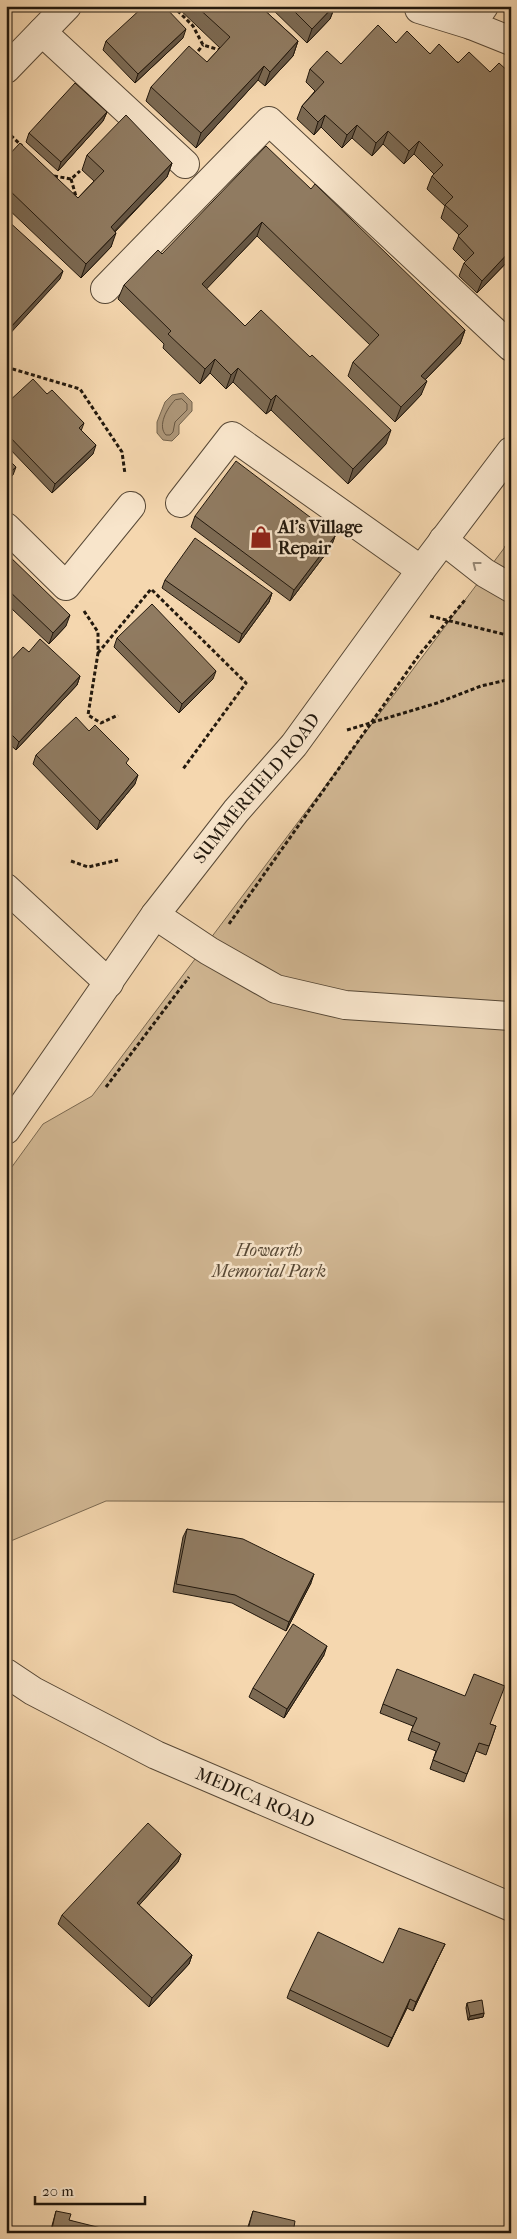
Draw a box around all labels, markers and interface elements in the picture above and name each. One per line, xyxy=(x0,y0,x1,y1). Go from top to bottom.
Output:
place label: Al's Village Repair xyxy=(277,517,363,559)
shop icon: Al's Village Repair xyxy=(248,524,274,550)
one-way arrow xyxy=(472,562,481,571)
street label: SUMMERFIELD ROAD xyxy=(189,709,325,868)
park label: Howarth Memorial Park xyxy=(210,1240,326,1282)
street label: MEDICA ROAD xyxy=(192,1763,318,1833)
scale bar xyxy=(35,2174,145,2206)
text: 20 m xyxy=(42,2182,74,2200)

